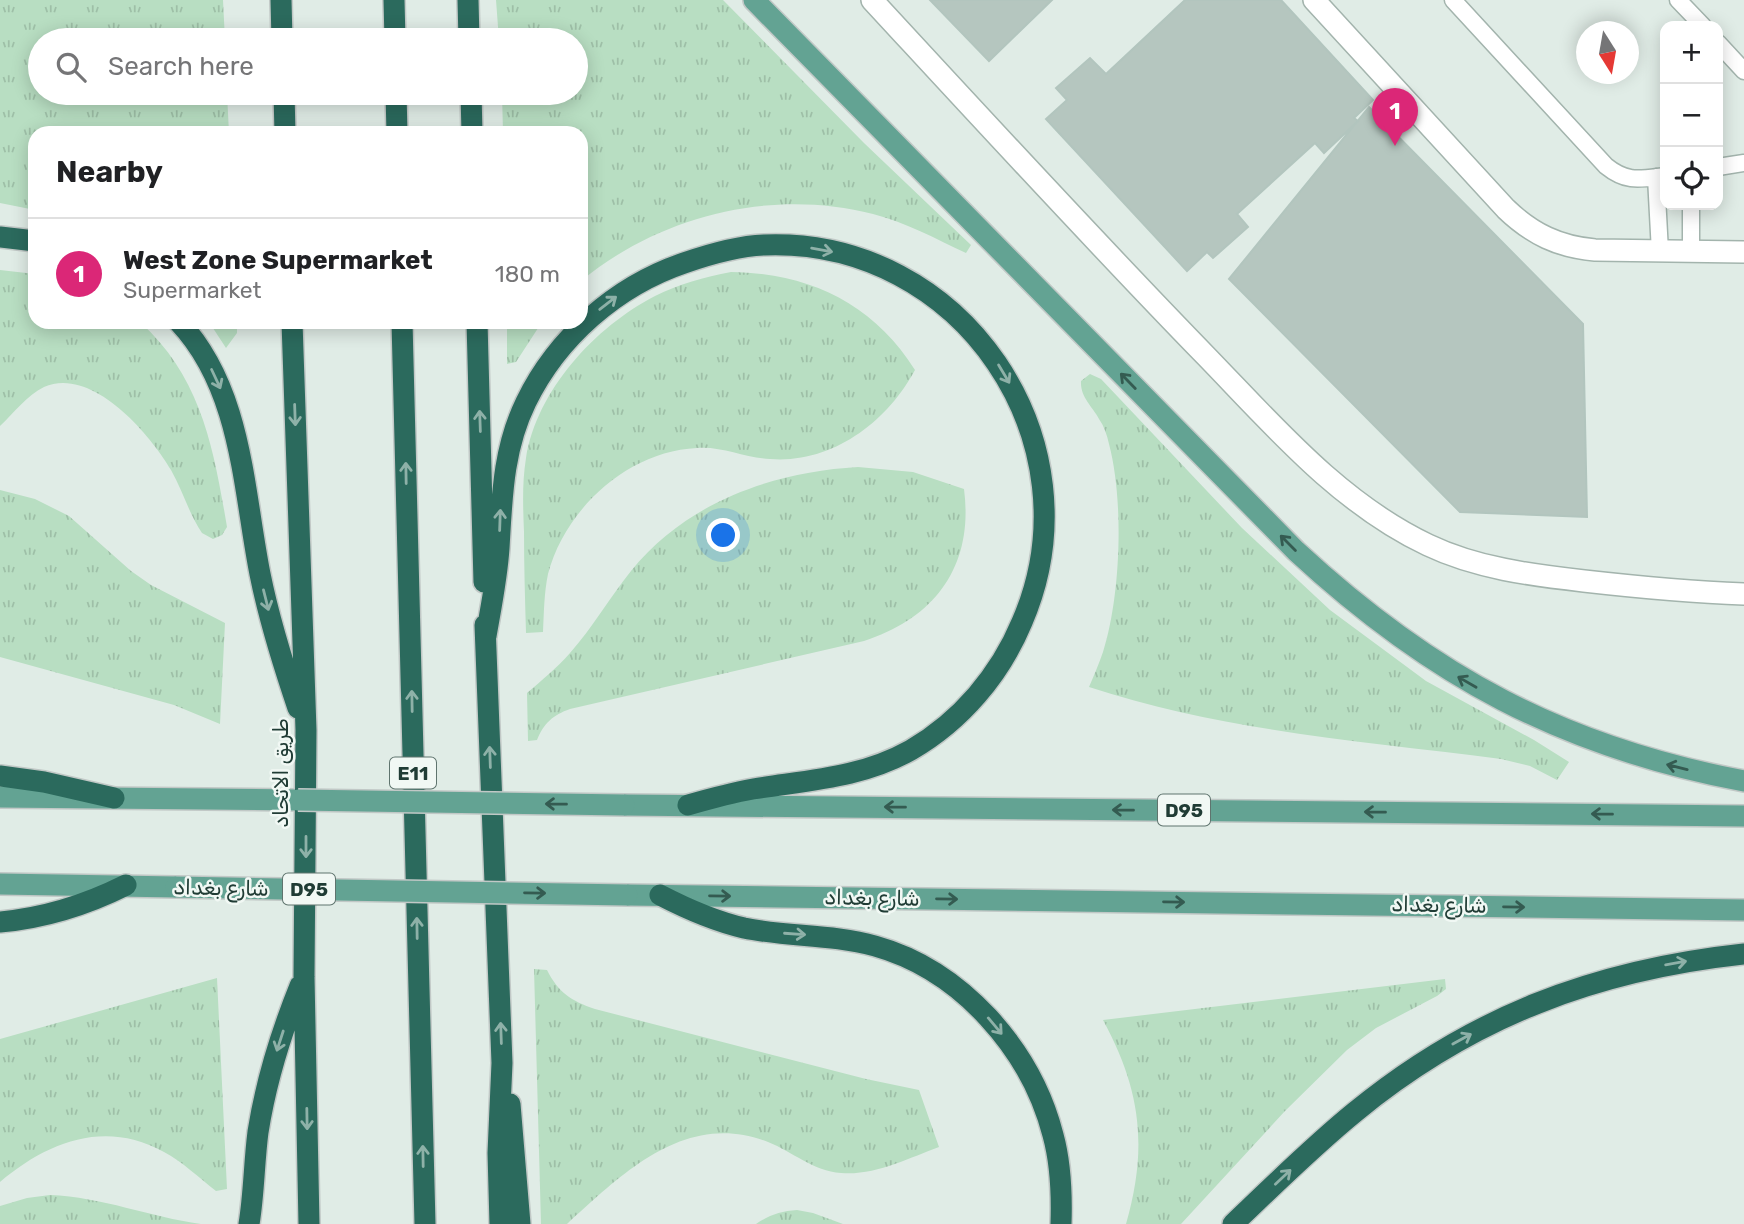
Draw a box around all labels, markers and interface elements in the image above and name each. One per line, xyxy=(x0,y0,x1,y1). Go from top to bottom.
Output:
north arrow xyxy=(1576,21,1639,84)
map controls xyxy=(1660,21,1723,210)
button: + xyxy=(1660,21,1723,84)
search box xyxy=(28,28,588,105)
icon: search xyxy=(52,48,90,86)
text: Search here xyxy=(108,51,254,82)
button: − xyxy=(1660,84,1723,147)
pin: 1 xyxy=(1372,88,1418,146)
button: locate xyxy=(1660,147,1723,210)
text: Nearby xyxy=(56,154,163,190)
one-way arrow xyxy=(810,244,833,257)
text: West Zone Supermarket xyxy=(123,245,433,276)
text: 1 xyxy=(73,260,85,288)
text: 180 m xyxy=(495,260,560,288)
text: Supermarket xyxy=(123,276,261,304)
one-way arrow xyxy=(599,296,617,311)
one-way arrow xyxy=(998,363,1012,383)
one-way arrow xyxy=(210,368,223,389)
one-way arrow xyxy=(1120,372,1137,389)
one-way arrow xyxy=(288,403,301,426)
one-way arrow xyxy=(473,410,486,433)
one-way arrow xyxy=(399,462,412,485)
one-way arrow xyxy=(493,509,506,532)
your location xyxy=(706,518,740,552)
one-way arrow xyxy=(1279,535,1296,552)
one-way arrow xyxy=(260,588,273,611)
one-way arrow xyxy=(1458,674,1478,688)
one-way arrow xyxy=(405,690,418,713)
street label: طريق الاتحاد xyxy=(268,718,293,828)
one-way arrow xyxy=(484,746,497,769)
road number: E11 xyxy=(390,758,436,788)
one-way arrow xyxy=(1666,760,1689,773)
road number: D95 xyxy=(1158,794,1210,825)
one-way arrow xyxy=(545,797,568,811)
one-way arrow xyxy=(884,800,907,814)
one-way arrow xyxy=(1112,803,1135,816)
one-way arrow xyxy=(1364,805,1387,819)
one-way arrow xyxy=(1591,808,1614,821)
one-way arrow xyxy=(299,835,313,858)
street label: شارع بغداد xyxy=(173,874,269,903)
road number: D95 xyxy=(283,874,335,904)
street label: شارع بغداد xyxy=(824,884,920,913)
one-way arrow xyxy=(523,886,546,900)
one-way arrow xyxy=(708,889,731,903)
street label: شارع بغداد xyxy=(1391,891,1487,920)
one-way arrow xyxy=(935,892,958,906)
one-way arrow xyxy=(1163,895,1186,909)
one-way arrow xyxy=(1503,900,1526,913)
one-way arrow xyxy=(411,917,424,940)
one-way arrow xyxy=(783,927,806,940)
one-way arrow xyxy=(1664,956,1687,970)
one-way arrow xyxy=(987,1017,1003,1035)
one-way arrow xyxy=(495,1022,508,1045)
one-way arrow xyxy=(272,1030,285,1052)
one-way arrow xyxy=(1452,1032,1472,1046)
one-way arrow xyxy=(300,1107,313,1130)
one-way arrow xyxy=(416,1145,430,1168)
one-way arrow xyxy=(1274,1169,1291,1186)

